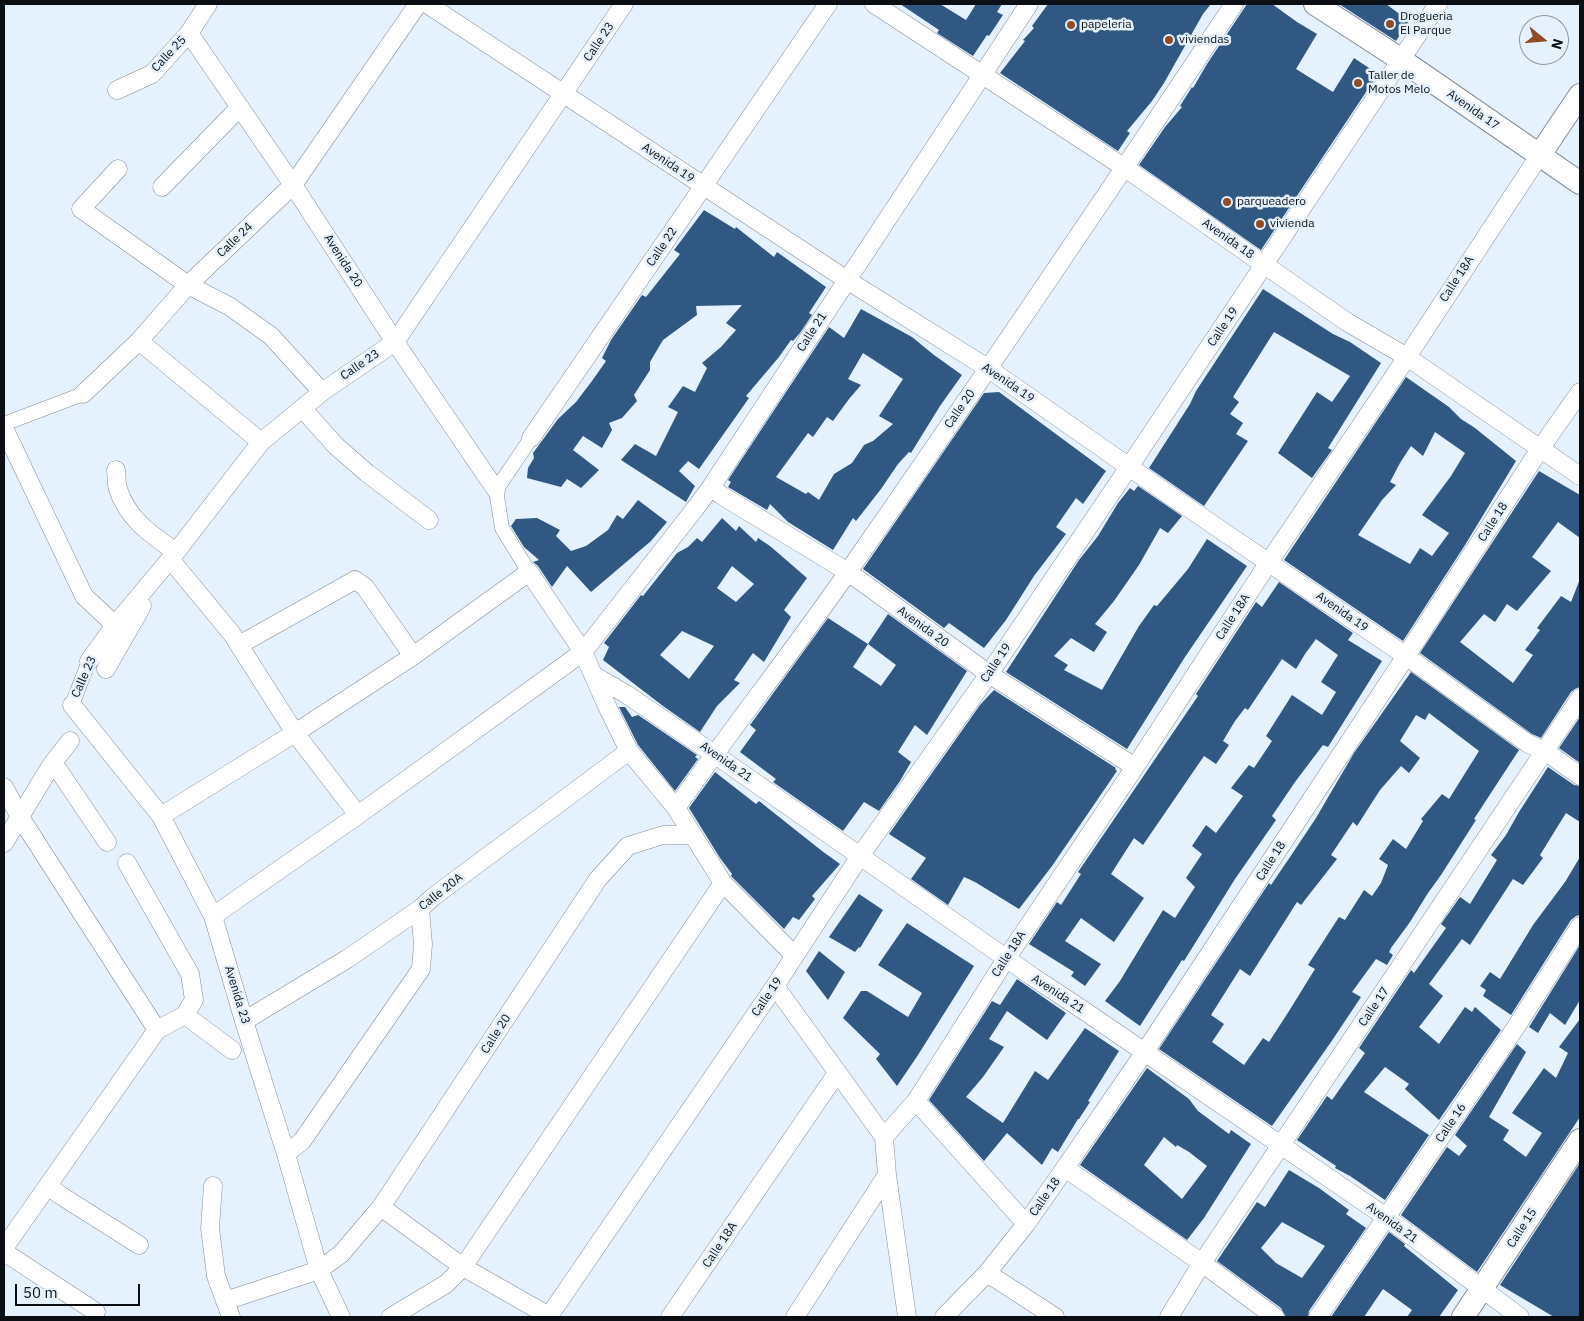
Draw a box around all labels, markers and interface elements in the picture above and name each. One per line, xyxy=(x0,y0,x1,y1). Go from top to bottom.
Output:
place label: Drogueria El Parque xyxy=(1400,10,1453,38)
north arrow xyxy=(1519,15,1569,65)
place label: papeleria xyxy=(1081,18,1132,32)
marker: Drogueria El Parque xyxy=(1384,18,1396,30)
marker: papeleria xyxy=(1065,19,1077,31)
street label: Calle 23 xyxy=(581,20,617,64)
street label: Calle 25 xyxy=(149,33,189,75)
place label: viviendas xyxy=(1179,33,1229,47)
marker: viviendas xyxy=(1163,34,1175,46)
text: N xyxy=(1547,37,1567,52)
place label: Taller de Motos Melo xyxy=(1368,69,1430,97)
marker: Taller de Motos Melo xyxy=(1352,77,1364,89)
street label: Avenida 17 xyxy=(1444,87,1502,133)
street label: Avenida 19 xyxy=(639,140,697,186)
place label: parqueadero xyxy=(1237,195,1306,209)
marker: parqueadero xyxy=(1221,196,1233,208)
street label: Avenida 18 xyxy=(1199,216,1257,262)
place label: vivienda xyxy=(1270,217,1315,231)
marker: vivienda xyxy=(1254,218,1266,230)
street label: Calle 24 xyxy=(214,219,256,261)
street label: Calle 22 xyxy=(644,225,680,269)
street label: Avenida 20 xyxy=(321,232,365,290)
street label: Calle 18A xyxy=(1437,253,1477,305)
street label: Calle 19 xyxy=(1205,305,1241,349)
street label: Calle 21 xyxy=(794,310,830,354)
street label: Calle 23 xyxy=(338,347,382,383)
street label: Avenida 19 xyxy=(979,360,1037,406)
street label: Calle 20 xyxy=(941,387,979,431)
street label: Calle 18 xyxy=(1475,500,1511,544)
street label: Avenida 19 xyxy=(1313,589,1371,635)
street label: Calle 18A xyxy=(1213,591,1253,643)
street label: Avenida 20 xyxy=(894,603,952,651)
street label: Calle 19 xyxy=(978,641,1014,685)
street label: Calle 23 xyxy=(68,654,100,700)
street label: Avenida 21 xyxy=(697,739,755,785)
street label: Calle 18 xyxy=(1253,839,1289,883)
street label: Calle 20A xyxy=(416,870,466,914)
street label: Calle 18A xyxy=(989,928,1029,980)
street label: Avenida 23 xyxy=(221,964,253,1026)
street label: Avenida 21 xyxy=(1029,972,1087,1016)
street label: Calle 19 xyxy=(749,975,785,1019)
street label: Calle 17 xyxy=(1356,985,1392,1029)
street label: Calle 20 xyxy=(478,1012,514,1056)
street label: Calle 16 xyxy=(1433,1101,1469,1145)
street label: Calle 18 xyxy=(1026,1175,1064,1219)
street label: Avenida 21 xyxy=(1363,1199,1421,1247)
street label: Calle 15 xyxy=(1504,1206,1540,1250)
street label: Calle 18A xyxy=(700,1219,740,1271)
scale bar xyxy=(18,1274,142,1306)
text: 50 m xyxy=(23,1283,58,1302)

